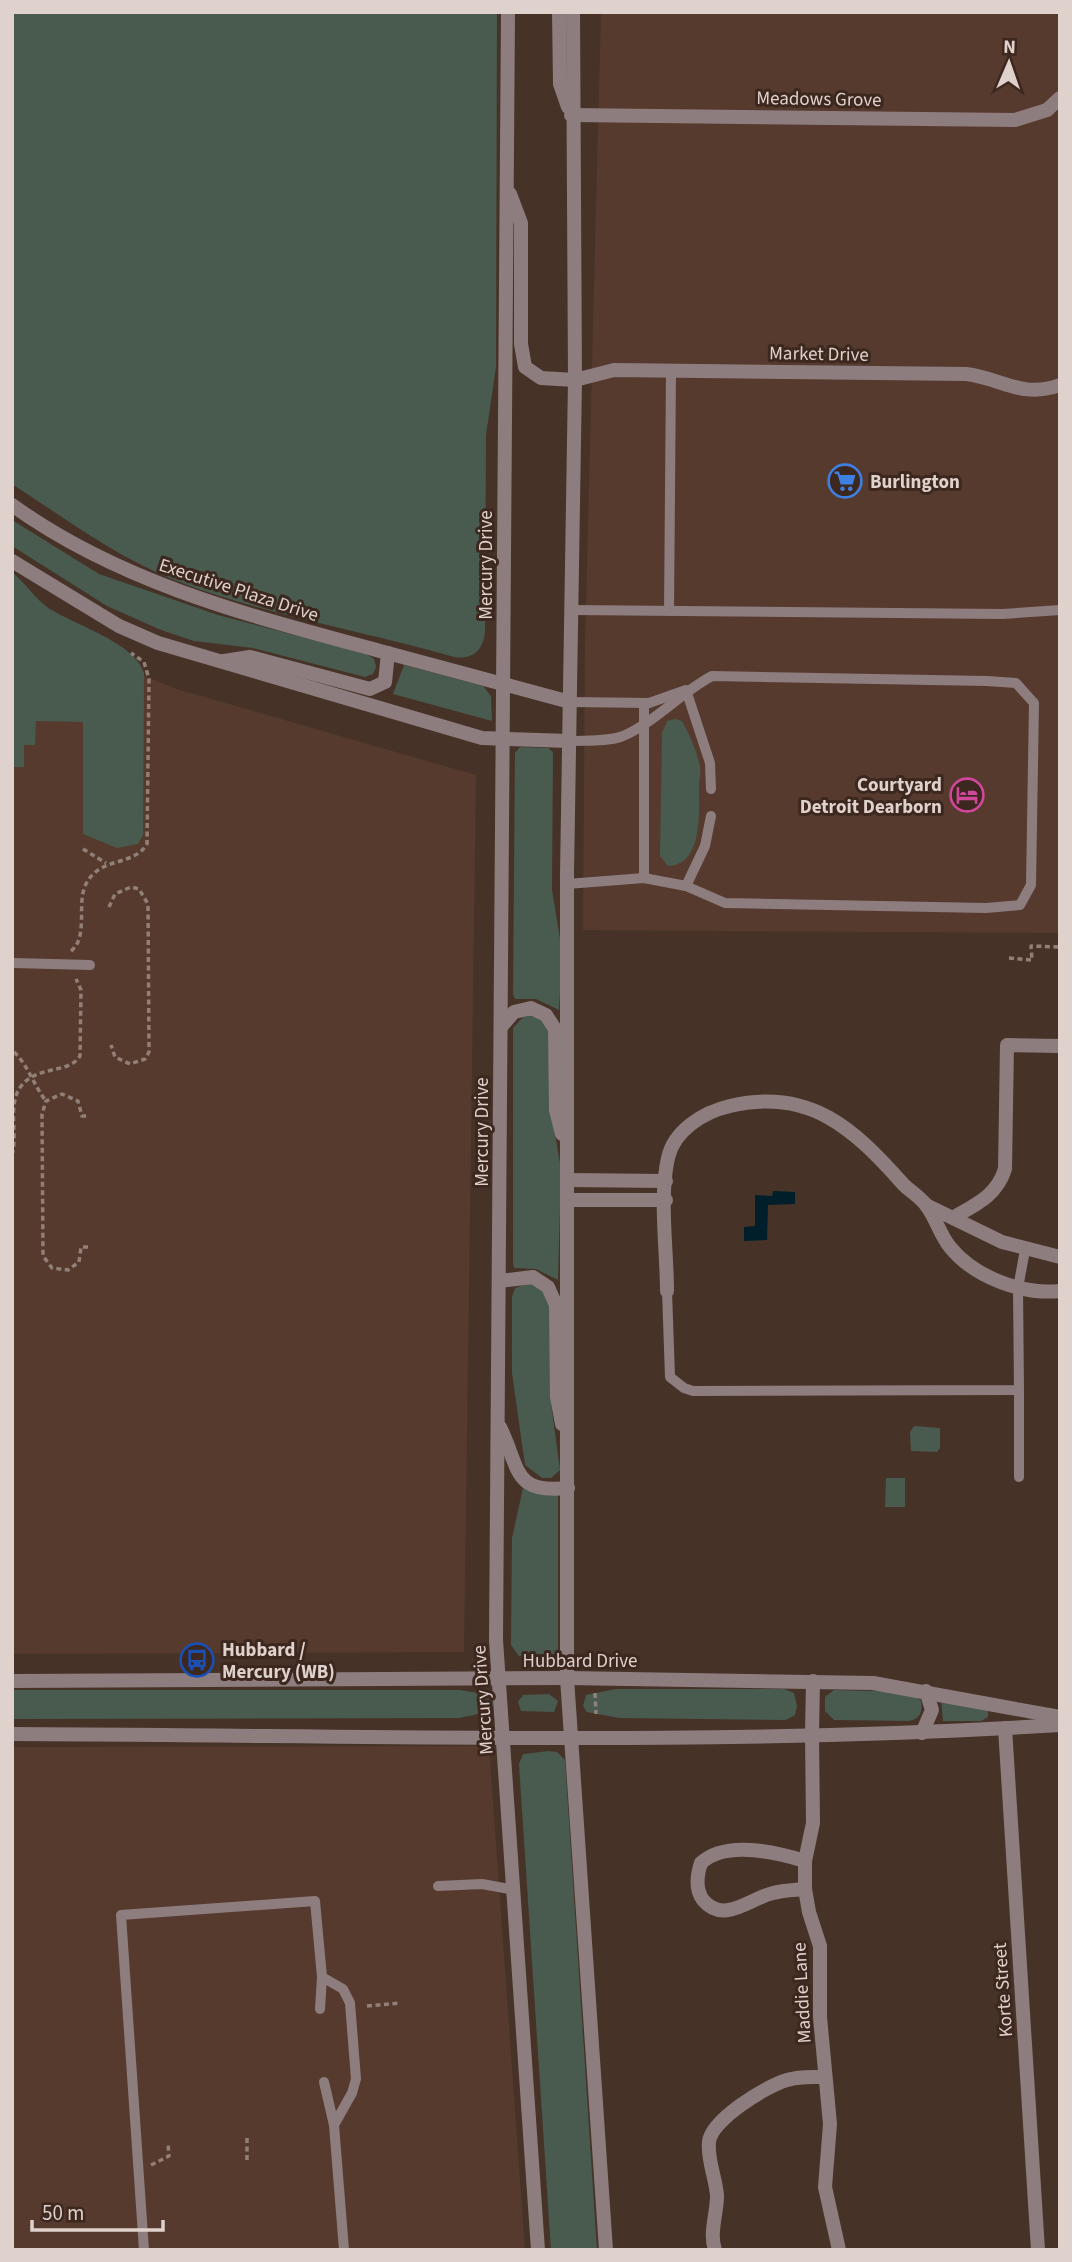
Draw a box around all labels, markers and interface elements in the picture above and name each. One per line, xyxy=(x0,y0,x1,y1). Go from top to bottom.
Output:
north arrow xyxy=(974,28,1044,98)
text: N xyxy=(1003,34,1016,61)
street label: Meadows Grove xyxy=(756,85,882,114)
street label: Market Drive xyxy=(769,340,869,369)
supermarket icon: Burlington xyxy=(826,462,864,500)
place label: Burlington xyxy=(870,469,960,496)
street label: Mercury Drive xyxy=(473,510,500,620)
street label: Executive Plaza Drive xyxy=(155,552,322,629)
place label: Courtyard Detroit Dearborn xyxy=(800,772,942,821)
hotel icon: Courtyard Detroit Dearborn xyxy=(948,776,986,814)
street label: Mercury Drive xyxy=(469,1077,496,1187)
place label: Hubbard / Mercury (WB) xyxy=(222,1637,335,1686)
bus stop icon: Hubbard / Mercury (WB) xyxy=(178,1641,216,1679)
street label: Mercury Drive xyxy=(466,1644,501,1755)
street label: Hubbard Drive xyxy=(523,1648,637,1675)
street label: Korte Street xyxy=(987,1941,1020,2038)
street label: Maddie Lane xyxy=(786,1942,819,2044)
scale bar xyxy=(32,2188,163,2232)
text: 50 m xyxy=(42,2198,84,2228)

